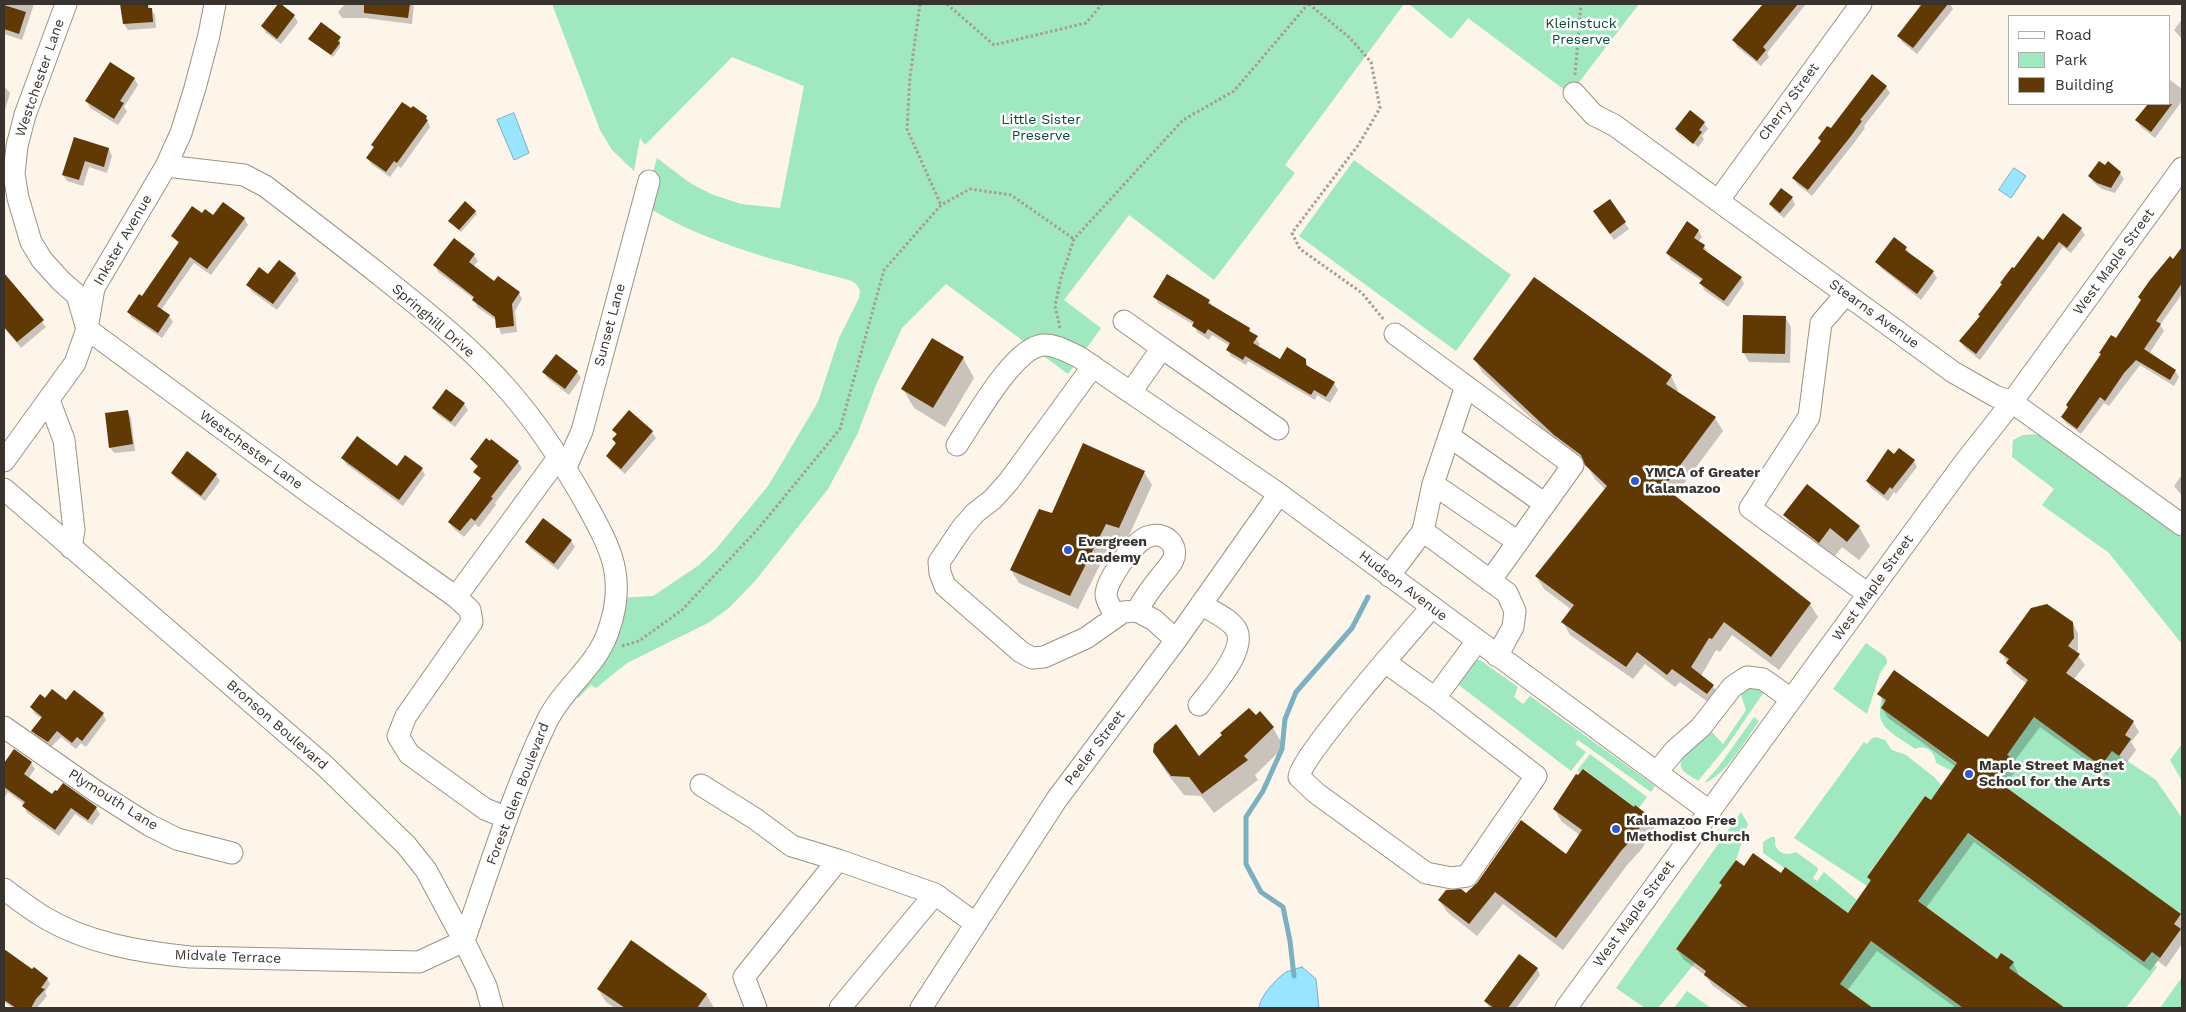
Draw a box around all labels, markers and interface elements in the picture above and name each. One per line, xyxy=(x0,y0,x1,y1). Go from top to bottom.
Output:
legend xyxy=(2008,15,2171,105)
park label: Kleinstuck Preserve xyxy=(1545,16,1617,48)
street label: Westchester Lane xyxy=(12,17,68,139)
text: Road xyxy=(2055,26,2092,44)
text: Park xyxy=(2055,51,2087,69)
street label: Cherry Street xyxy=(1755,60,1823,144)
text: Building xyxy=(2055,76,2113,94)
park label: Little Sister Preserve xyxy=(1001,112,1081,144)
street label: Inkster Avenue xyxy=(90,192,156,288)
street label: West Maple Street xyxy=(2070,206,2158,318)
street label: Stearns Avenue xyxy=(1826,276,1922,352)
street label: Springhill Drive xyxy=(388,281,478,361)
street label: Sunset Lane xyxy=(591,282,629,368)
street label: Westchester Lane xyxy=(196,407,306,493)
place label: YMCA of Greater Kalamazoo xyxy=(1645,465,1760,498)
marker: YMCA of Greater Kalamazoo xyxy=(1629,475,1641,487)
street label: West Maple Street xyxy=(1829,532,1917,644)
place label: Evergreen Academy xyxy=(1078,534,1147,566)
marker: Evergreen Academy xyxy=(1062,544,1074,556)
street label: Hudson Avenue xyxy=(1355,547,1451,625)
street label: Bronson Boulevard xyxy=(223,676,331,774)
street label: Peeler Street xyxy=(1061,707,1129,789)
street label: Forest Glen Boulevard xyxy=(483,720,553,868)
place label: Maple Street Magnet School for the Arts xyxy=(1979,758,2124,790)
street label: Plymouth Lane xyxy=(65,766,161,834)
marker: Maple Street Magnet School for the Arts xyxy=(1963,768,1975,780)
place label: Kalamazoo Free Methodist Church xyxy=(1626,813,1750,846)
marker: Kalamazoo Free Methodist Church xyxy=(1610,823,1622,835)
street label: West Maple Street xyxy=(1590,858,1678,970)
street label: Midvale Terrace xyxy=(174,947,282,967)

